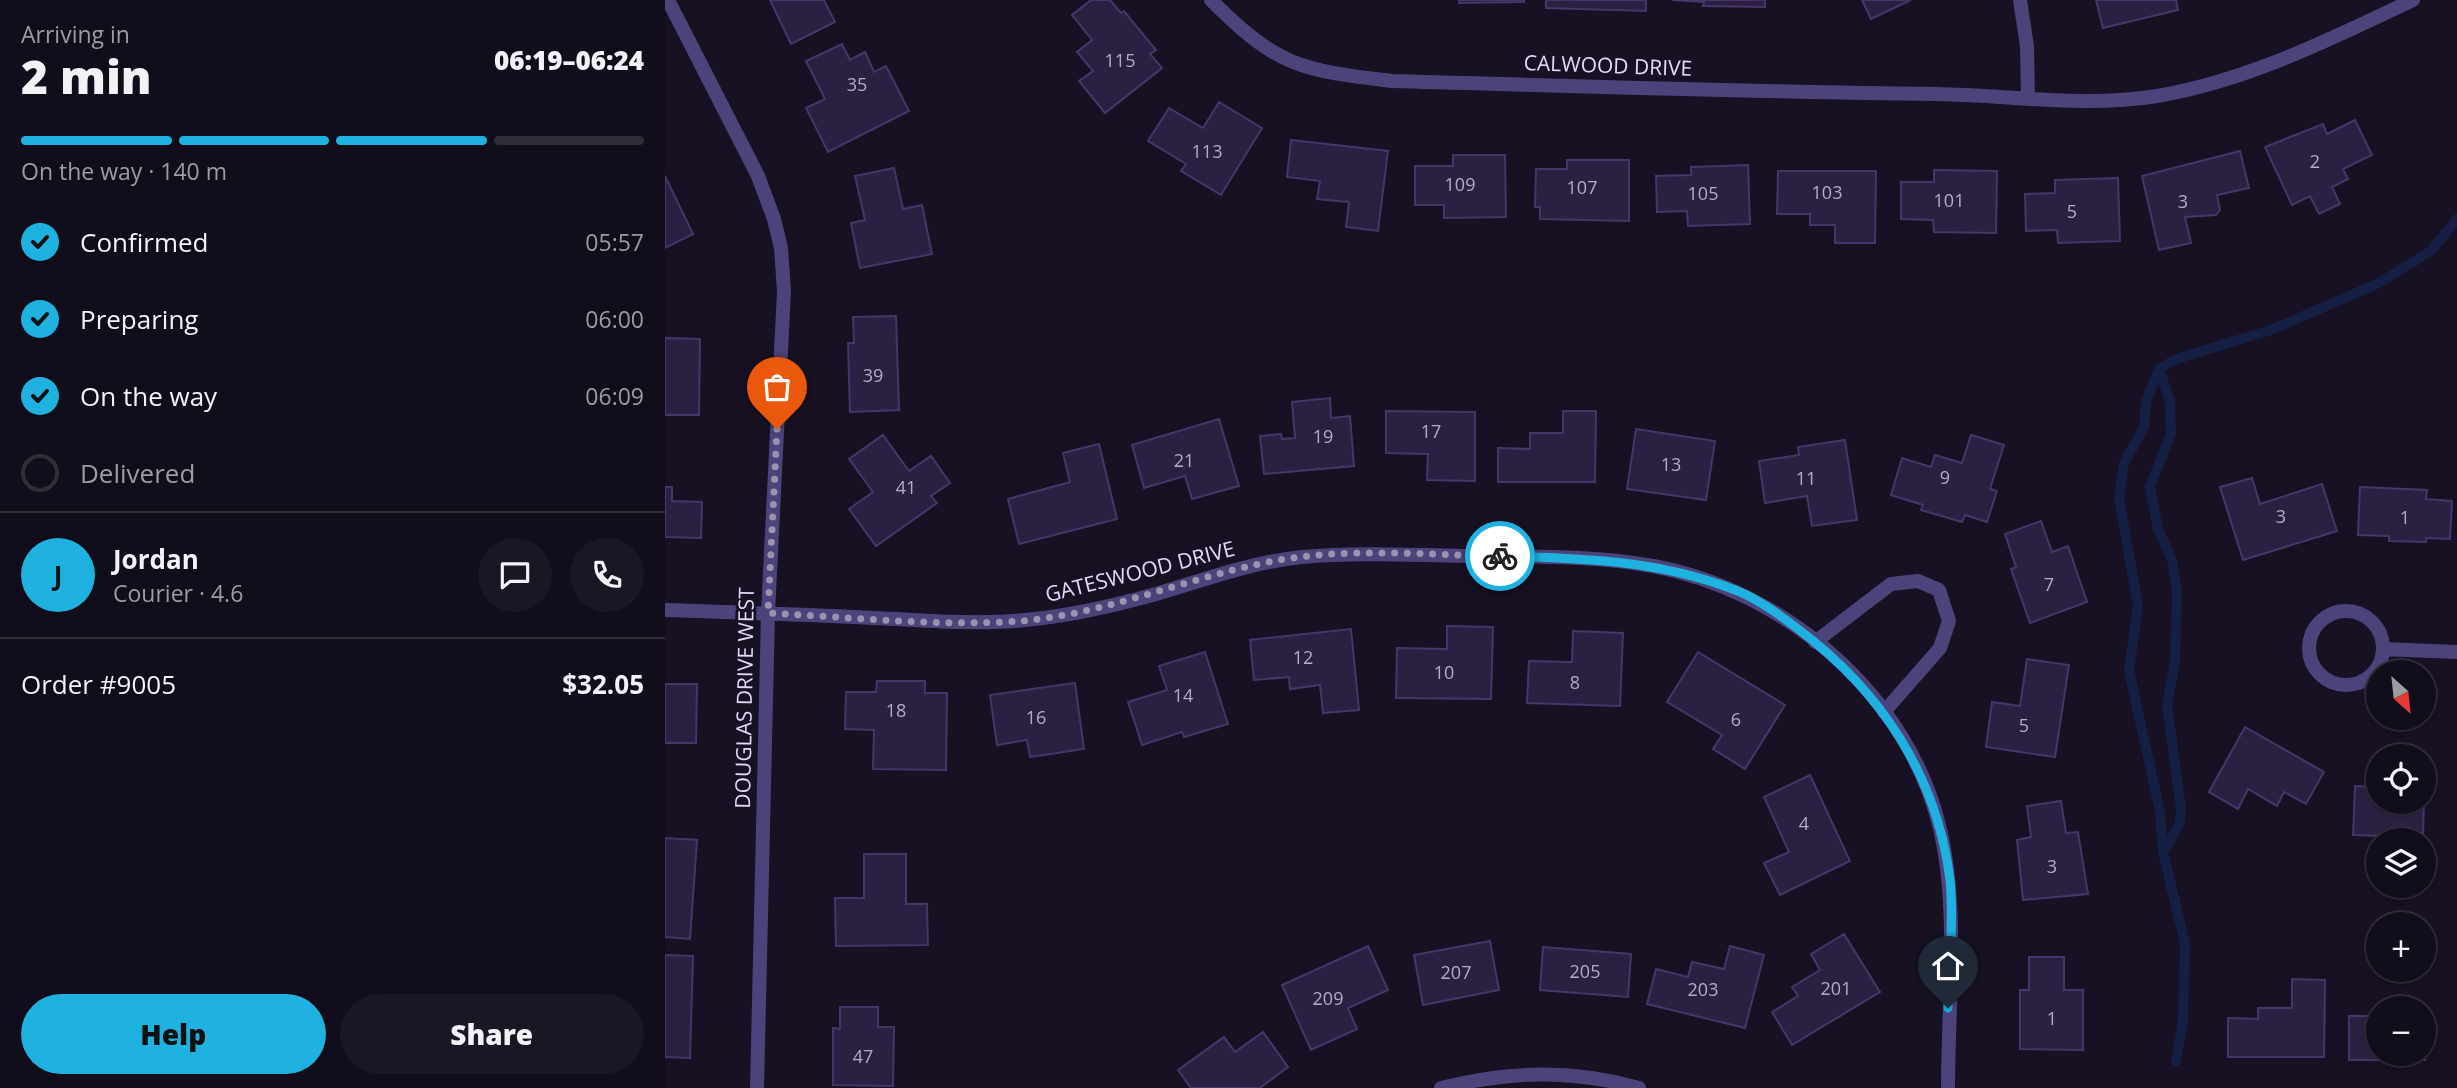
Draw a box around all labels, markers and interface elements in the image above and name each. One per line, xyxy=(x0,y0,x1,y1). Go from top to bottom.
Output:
text: Arriving in xyxy=(21,18,130,50)
text: 06:19–06:24 xyxy=(494,42,644,78)
text: 2 min xyxy=(21,45,152,107)
house number: 115 xyxy=(1105,48,1135,72)
street label: CALWOOD DRIVE xyxy=(1523,48,1693,82)
house number: 35 xyxy=(847,72,867,96)
house number: 113 xyxy=(1192,139,1222,163)
house number: 2 xyxy=(2310,149,2320,173)
text: On the way · 140 m xyxy=(21,155,227,187)
house number: 109 xyxy=(1445,172,1475,196)
house number: 107 xyxy=(1567,175,1597,199)
house number: 103 xyxy=(1812,180,1842,204)
house number: 105 xyxy=(1688,181,1718,205)
house number: 101 xyxy=(1934,188,1964,212)
house number: 3 xyxy=(2178,189,2188,213)
house number: 5 xyxy=(2067,199,2077,223)
icon: check xyxy=(21,223,59,261)
text: Confirmed xyxy=(80,224,208,260)
text: 05:57 xyxy=(585,226,644,258)
icon: check xyxy=(21,300,59,338)
text: Preparing xyxy=(80,301,198,337)
text: 06:00 xyxy=(585,303,644,335)
pin xyxy=(747,357,807,429)
house number: 39 xyxy=(863,363,883,387)
icon: bag xyxy=(758,368,796,406)
icon: check xyxy=(21,377,59,415)
text: On the way xyxy=(80,378,217,414)
text: 06:09 xyxy=(585,380,644,412)
house number: 17 xyxy=(1421,419,1441,443)
house number: 19 xyxy=(1313,424,1333,448)
house number: 21 xyxy=(1174,448,1194,472)
house number: 13 xyxy=(1661,452,1681,476)
text: Delivered xyxy=(80,455,195,491)
house number: 9 xyxy=(1940,465,1950,489)
house number: 11 xyxy=(1796,466,1816,490)
house number: 41 xyxy=(896,475,916,499)
house number: 3 xyxy=(2276,504,2286,528)
house number: 1 xyxy=(2400,505,2410,529)
courier xyxy=(1465,521,1535,591)
street label: GATESWOOD DRIVE xyxy=(1042,534,1237,608)
icon: bike xyxy=(1481,537,1519,575)
button: chat xyxy=(478,538,552,612)
button: phone xyxy=(570,538,644,612)
text: Jordan xyxy=(113,541,199,577)
text: J xyxy=(54,557,62,593)
house number: 7 xyxy=(2044,572,2054,596)
text: Courier · 4.6 xyxy=(113,577,243,609)
street label: DOUGLAS DRIVE WEST xyxy=(728,587,760,809)
house number: 12 xyxy=(1293,645,1313,669)
house number: 10 xyxy=(1434,660,1454,684)
north arrow xyxy=(2366,660,2436,730)
map controls xyxy=(2366,660,2436,1066)
text: Order #9005 xyxy=(21,666,176,702)
text: $32.05 xyxy=(562,666,644,702)
house number: 8 xyxy=(1570,670,1580,694)
house number: 14 xyxy=(1173,683,1193,707)
house number: 18 xyxy=(886,698,906,722)
house number: 16 xyxy=(1026,705,1046,729)
house number: 6 xyxy=(1731,707,1741,731)
house number: 5 xyxy=(2019,713,2029,737)
button: locate xyxy=(2366,744,2436,814)
house number: 4 xyxy=(1799,811,1809,835)
button: layers xyxy=(2366,828,2436,898)
house number: 3 xyxy=(2047,854,2057,878)
button: + xyxy=(2366,912,2436,982)
pin xyxy=(1918,936,1978,1008)
icon: home xyxy=(1929,947,1967,985)
house number: 205 xyxy=(1570,959,1600,983)
house number: 207 xyxy=(1441,960,1471,984)
house number: 201 xyxy=(1821,976,1851,1000)
house number: 203 xyxy=(1688,977,1718,1001)
house number: 209 xyxy=(1313,986,1343,1010)
button: Help xyxy=(21,994,326,1074)
button: Share xyxy=(340,994,644,1074)
button: − xyxy=(2366,996,2436,1066)
house number: 1 xyxy=(2047,1006,2057,1030)
house number: 47 xyxy=(853,1044,873,1068)

